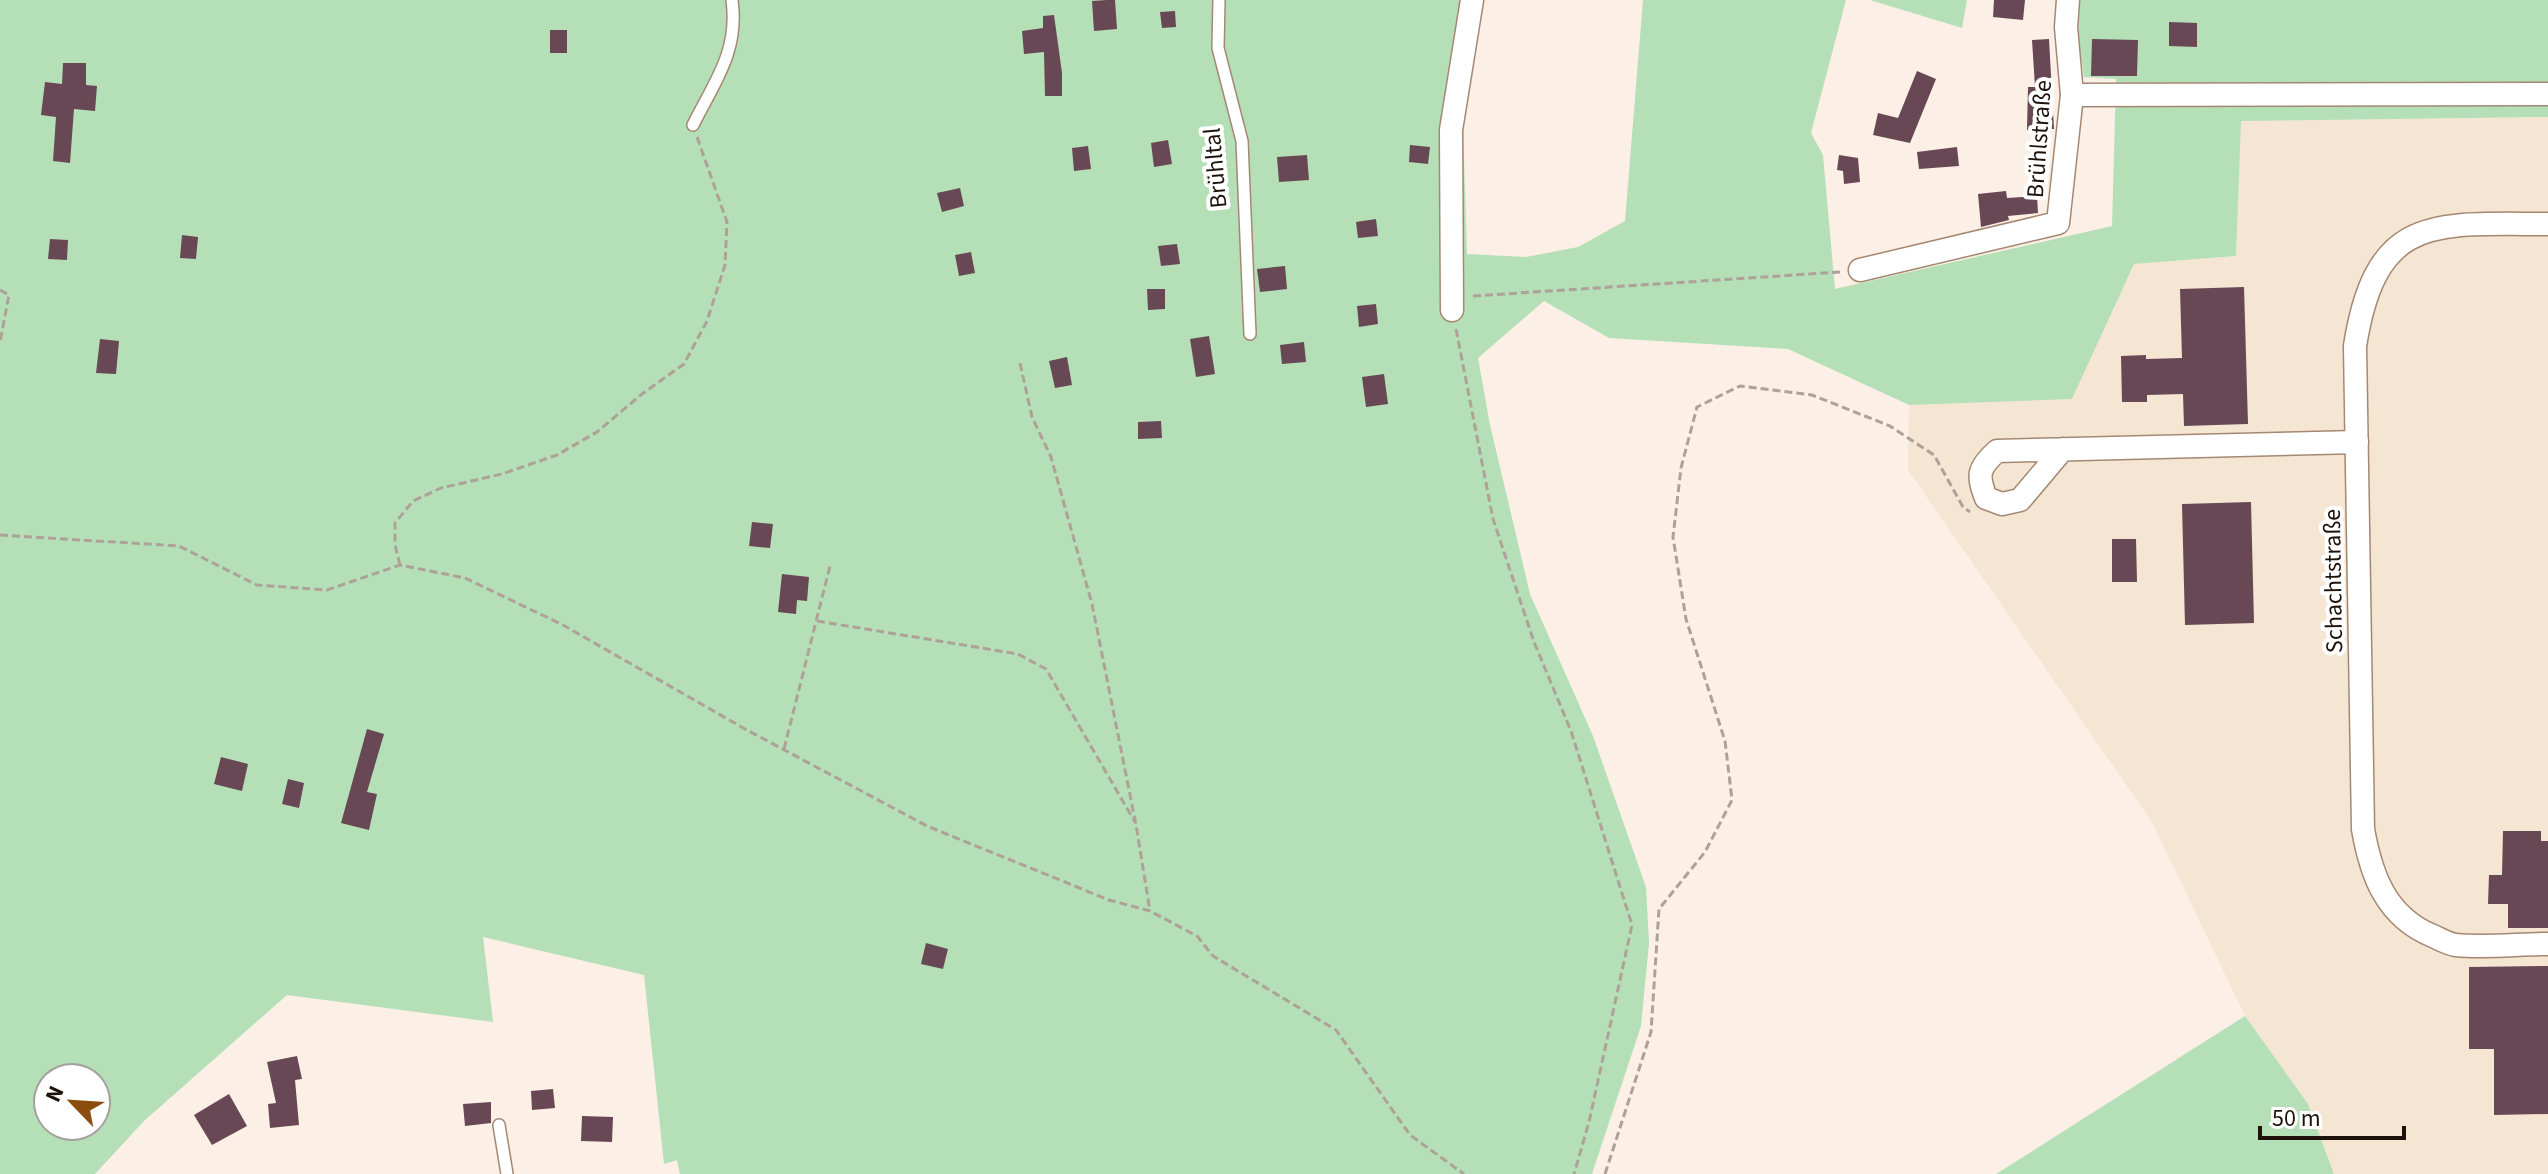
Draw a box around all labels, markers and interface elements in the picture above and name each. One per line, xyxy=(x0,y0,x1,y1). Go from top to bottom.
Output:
street label: Brühlstraße xyxy=(2018,79,2061,199)
street label: Brühltal xyxy=(1195,126,1236,210)
street label: Schachtstraße xyxy=(2315,509,2352,653)
north arrow xyxy=(32,1062,112,1142)
text: N xyxy=(37,1081,72,1107)
scale bar xyxy=(2260,1090,2404,1140)
text: 50 m xyxy=(2272,1101,2321,1136)

